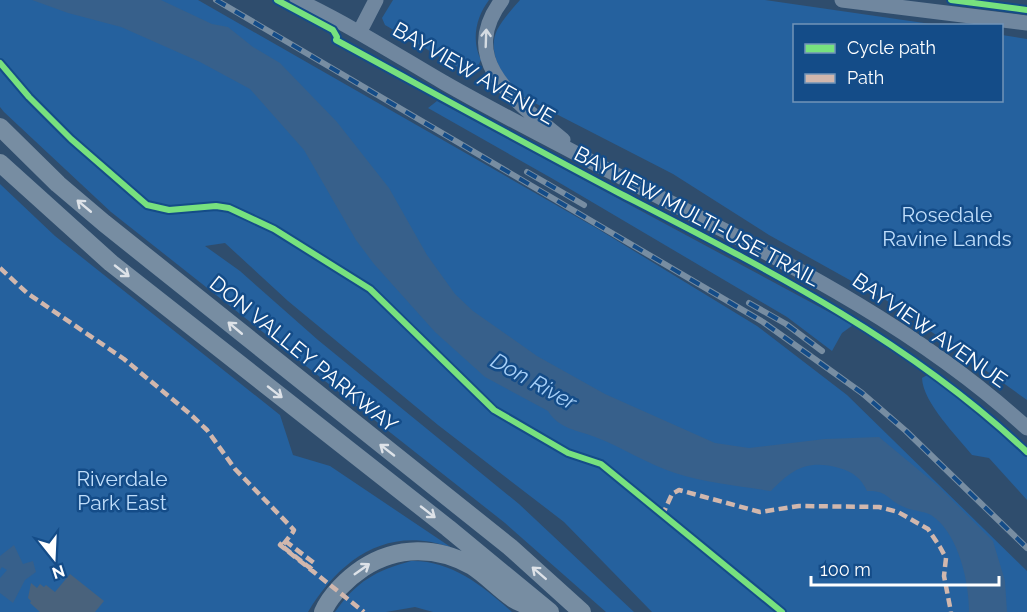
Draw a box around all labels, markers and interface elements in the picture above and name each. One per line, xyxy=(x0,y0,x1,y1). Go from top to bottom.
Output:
street label: BAYVIEW AVENUE xyxy=(389,16,559,130)
legend xyxy=(793,24,1003,102)
one-way arrow xyxy=(480,29,491,48)
text: Cycle path xyxy=(847,37,936,58)
text: Path xyxy=(847,67,884,88)
street label: BAYVIEW MULTI-USE TRAIL xyxy=(570,141,824,291)
one-way arrow xyxy=(76,199,92,212)
park label: Rosedale Ravine Lands xyxy=(882,202,1012,251)
one-way arrow xyxy=(114,265,130,278)
street label: BAYVIEW AVENUE xyxy=(848,267,1012,393)
street label: DON VALLEY PARKWAY xyxy=(205,270,403,438)
one-way arrow xyxy=(228,322,244,335)
water label: Don River xyxy=(487,347,583,416)
one-way arrow xyxy=(267,385,283,398)
one-way arrow xyxy=(380,444,396,457)
park label: Riverdale Park East xyxy=(77,466,167,515)
one-way arrow xyxy=(420,506,436,519)
north arrow xyxy=(24,528,84,588)
scale bar xyxy=(811,549,998,587)
text: 100 m xyxy=(820,559,871,580)
text: N xyxy=(50,561,67,583)
one-way arrow xyxy=(353,563,369,575)
one-way arrow xyxy=(532,566,547,580)

